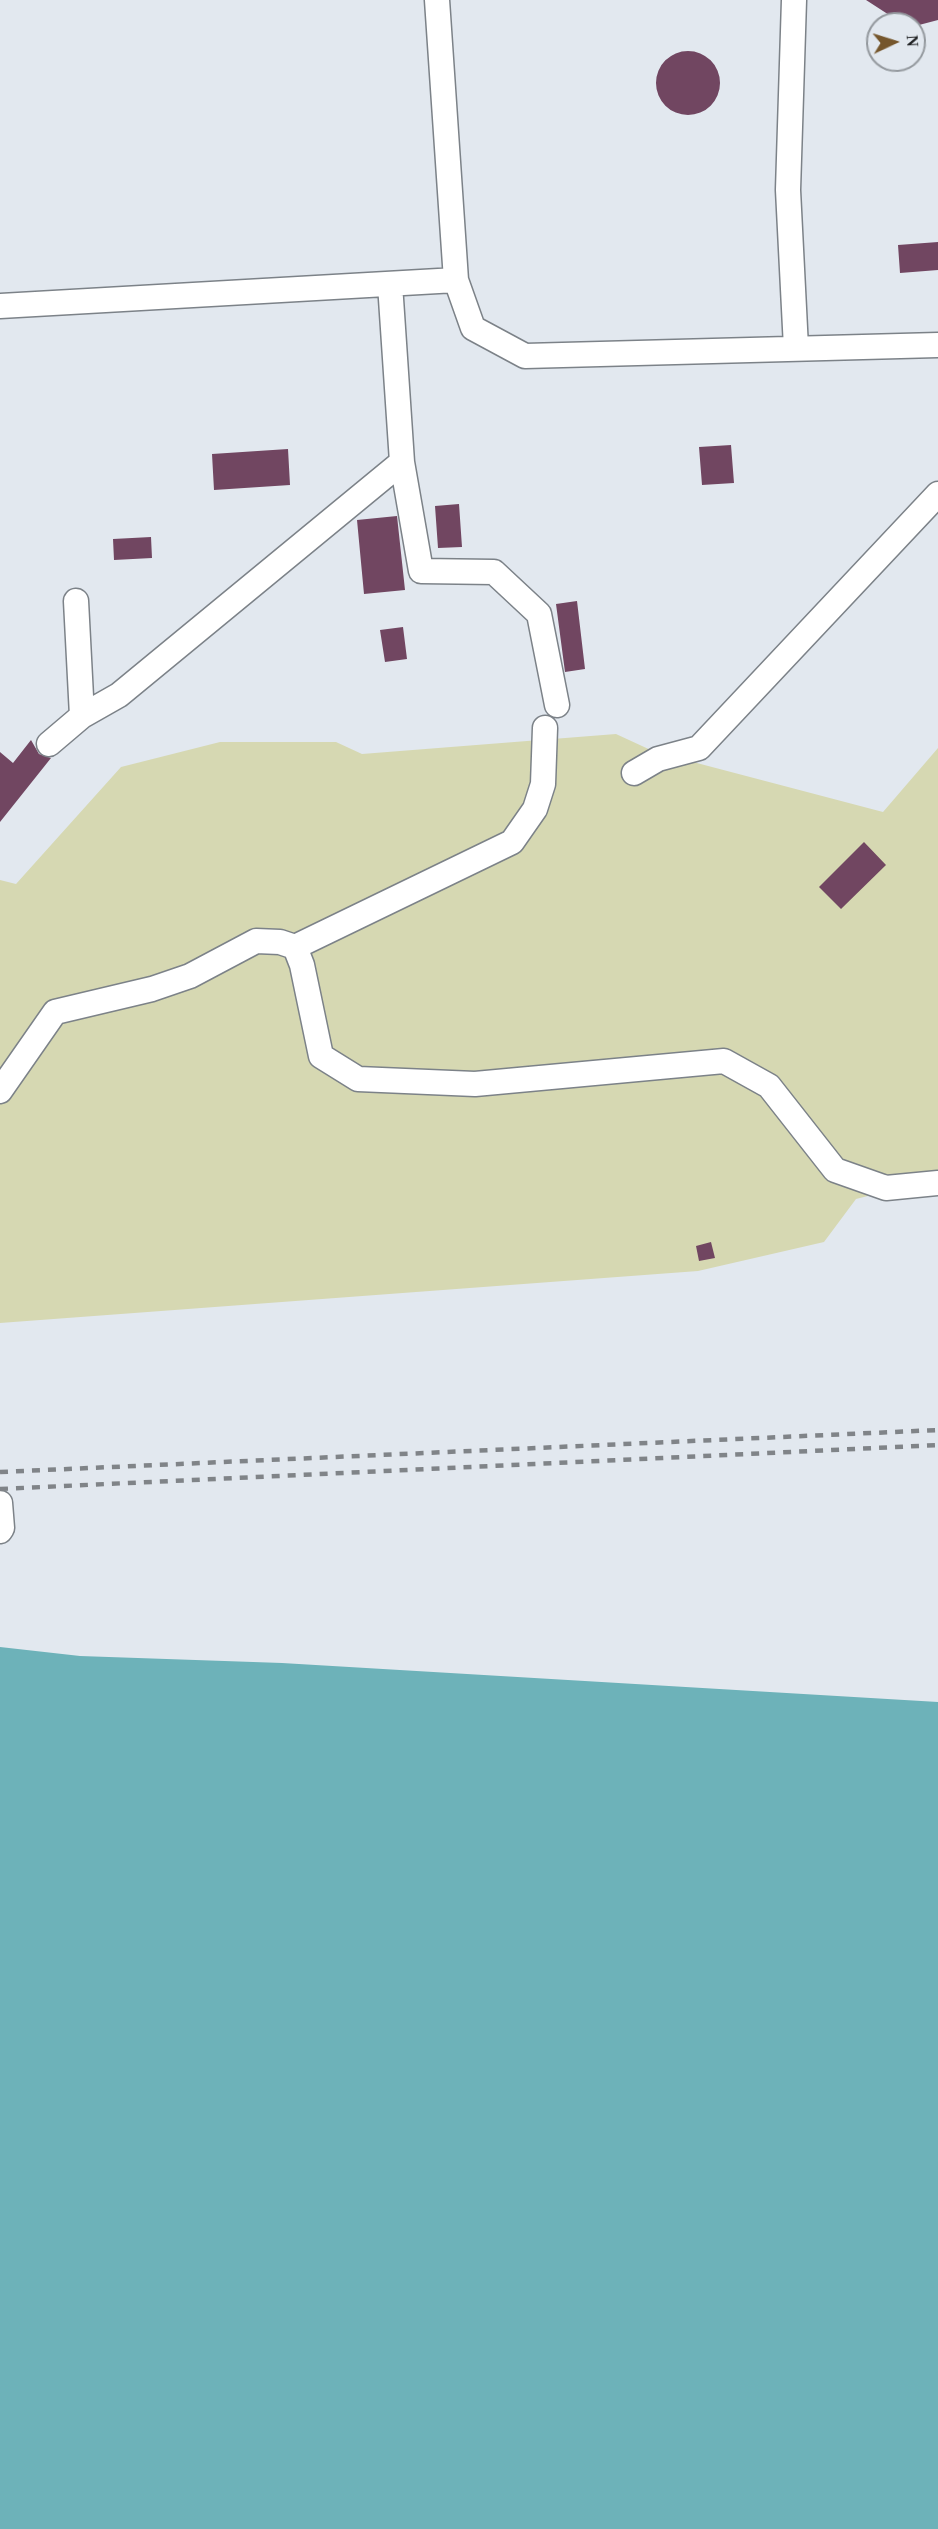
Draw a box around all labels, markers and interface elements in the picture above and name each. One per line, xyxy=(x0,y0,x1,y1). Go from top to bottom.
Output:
north arrow xyxy=(866,12,926,72)
text: N xyxy=(904,34,921,47)

